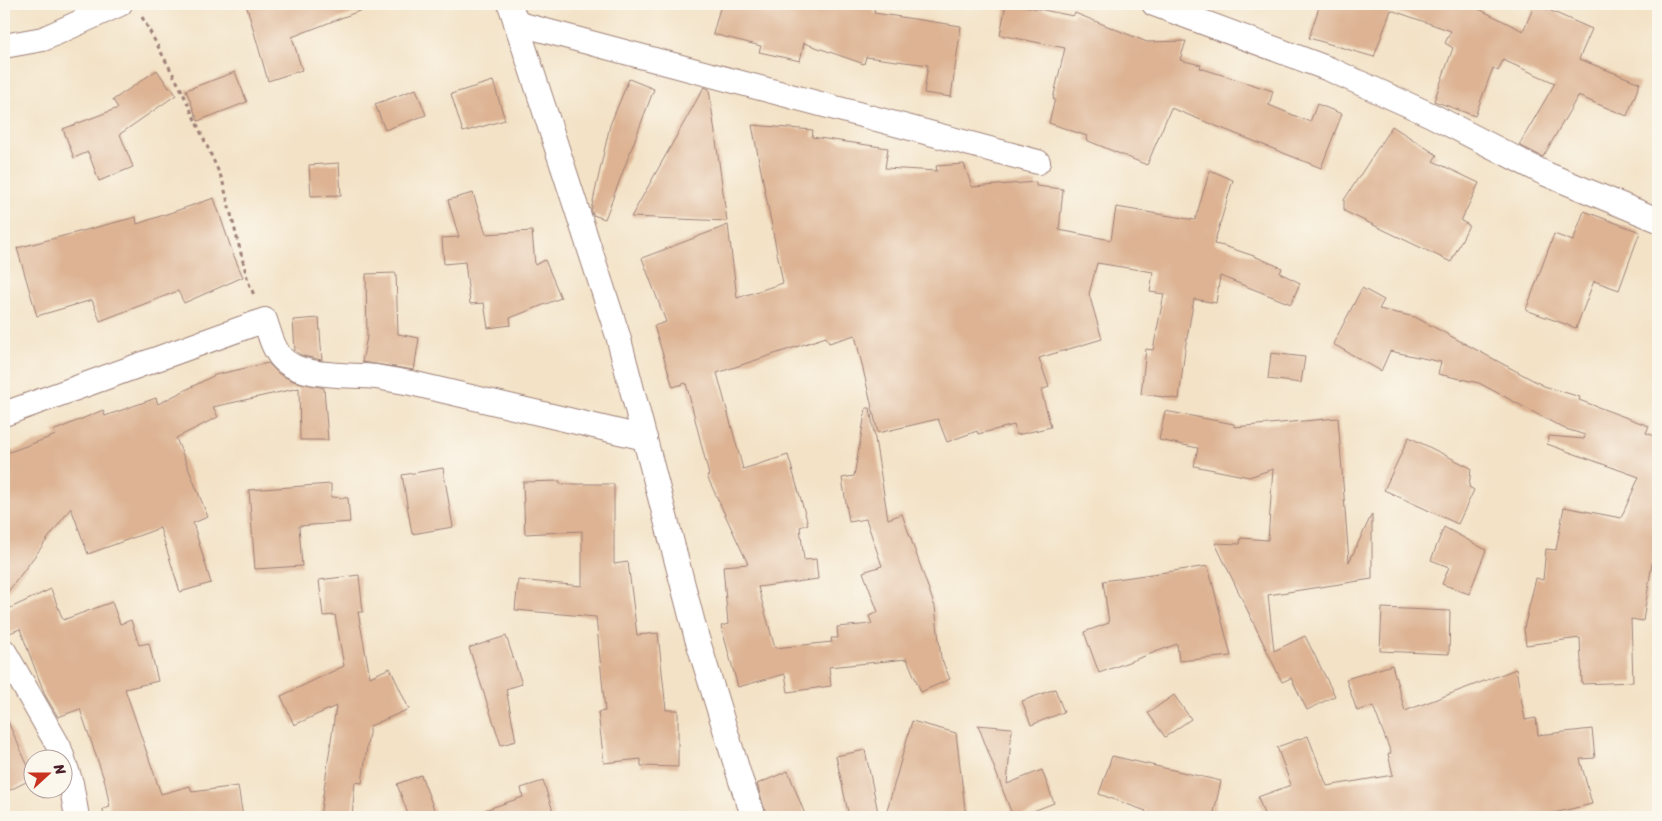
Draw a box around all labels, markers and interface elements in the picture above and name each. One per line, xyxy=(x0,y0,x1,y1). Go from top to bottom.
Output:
north arrow xyxy=(22,748,72,798)
text: N xyxy=(46,760,73,779)

